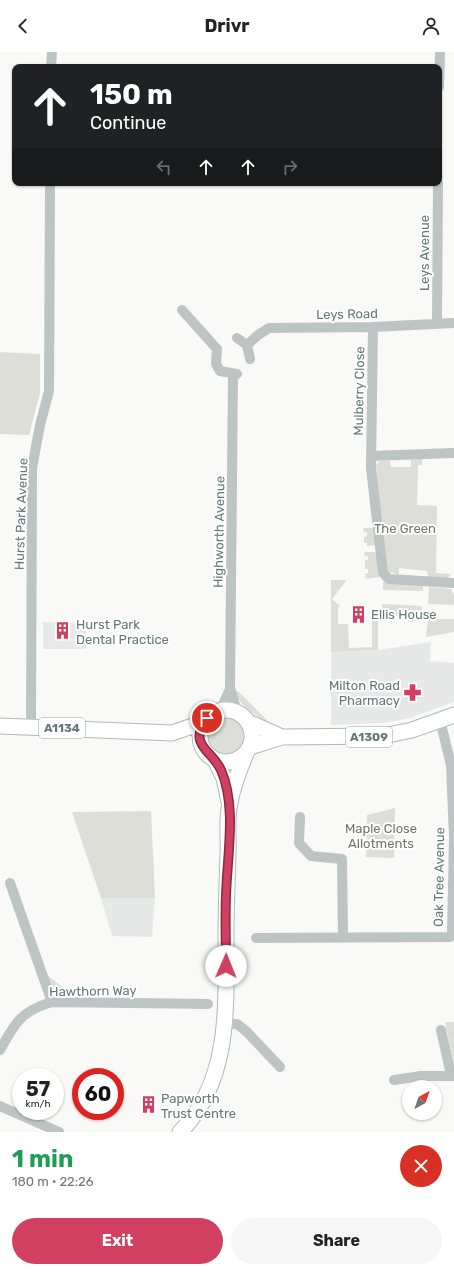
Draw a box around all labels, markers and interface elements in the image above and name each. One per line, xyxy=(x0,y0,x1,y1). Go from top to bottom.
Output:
icon: back xyxy=(12,15,34,37)
text: Drivr xyxy=(204,15,250,37)
icon: person xyxy=(420,15,442,37)
text: 150 m xyxy=(90,78,173,111)
icon: ahead xyxy=(24,80,76,132)
text: Continue xyxy=(90,112,166,134)
icon: left xyxy=(153,156,175,178)
icon: ahead xyxy=(195,156,217,178)
icon: ahead xyxy=(237,156,259,178)
icon: right xyxy=(279,156,301,178)
street label: Leys Avenue xyxy=(417,215,432,291)
street label: Leys Road xyxy=(316,306,378,322)
street label: Mulberry Close xyxy=(351,346,367,436)
street label: Hurst Park Avenue xyxy=(12,458,30,570)
street label: Highworth Avenue xyxy=(211,476,228,588)
park label: The Green xyxy=(374,521,436,536)
building icon: Ellis House xyxy=(348,604,368,624)
place label: Ellis House xyxy=(371,607,437,622)
place label: Hurst Park Dental Practice xyxy=(76,617,169,647)
building icon: Hurst Park Dental Practice xyxy=(53,621,73,641)
place label: Milton Road Pharmacy xyxy=(329,678,400,708)
pharmacy icon: Milton Road Pharmacy xyxy=(403,682,423,702)
pin xyxy=(190,701,224,735)
icon: arrive xyxy=(196,707,218,729)
road number: A1134 xyxy=(39,718,85,738)
road number: A1309 xyxy=(346,727,392,747)
park label: Maple Close Allotments xyxy=(345,821,417,851)
street label: Oak Tree Avenue xyxy=(431,827,447,927)
position arrow xyxy=(205,945,247,987)
street label: Hawthorn Way xyxy=(49,983,137,999)
speed limit sign: 60 xyxy=(72,1068,124,1120)
text: 57 xyxy=(26,1077,50,1101)
north arrow xyxy=(402,1080,442,1120)
map controls xyxy=(402,1080,442,1120)
place label: Papworth Trust Centre xyxy=(161,1091,236,1121)
building icon: Papworth Trust Centre xyxy=(138,1095,158,1115)
text: km/h xyxy=(26,1098,50,1110)
text: 1 min xyxy=(12,1145,73,1173)
button: close xyxy=(400,1145,442,1187)
text: 180 m · 22:26 xyxy=(12,1174,94,1189)
button: Exit xyxy=(12,1218,223,1264)
button: Share xyxy=(231,1218,442,1264)

